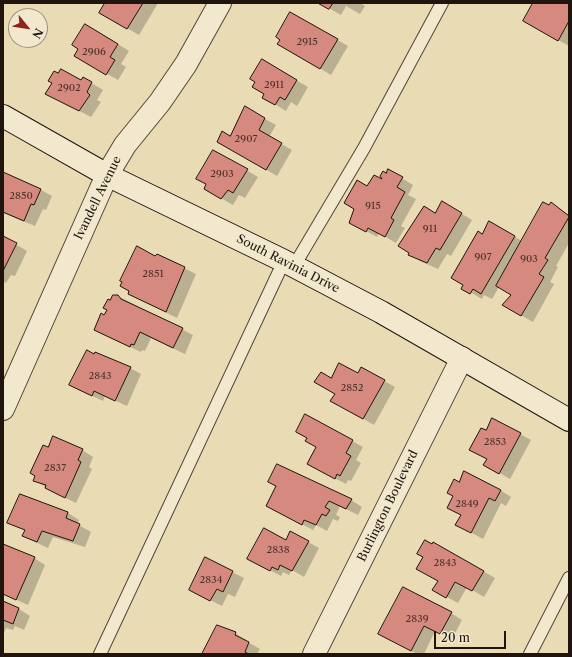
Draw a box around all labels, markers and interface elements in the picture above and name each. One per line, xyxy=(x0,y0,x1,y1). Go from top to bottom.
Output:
north arrow xyxy=(8,8,48,48)
text: N xyxy=(29,26,46,41)
house number: 2915 xyxy=(296,36,318,48)
house number: 2906 xyxy=(82,46,106,58)
house number: 2911 xyxy=(264,79,284,91)
house number: 2902 xyxy=(57,82,81,94)
house number: 2907 xyxy=(235,133,257,145)
street label: Ivandell Avenue xyxy=(72,154,124,242)
house number: 2903 xyxy=(210,168,234,180)
house number: 2850 xyxy=(9,190,33,202)
house number: 915 xyxy=(365,200,381,212)
house number: 911 xyxy=(423,223,437,235)
street label: South Ravinia Drive xyxy=(234,232,342,296)
house number: 907 xyxy=(474,251,492,263)
house number: 903 xyxy=(520,253,538,265)
house number: 2851 xyxy=(142,268,164,280)
house number: 2843 xyxy=(89,370,111,382)
house number: 2852 xyxy=(341,382,363,394)
house number: 2853 xyxy=(484,436,506,448)
street label: Burlington Boulevard xyxy=(355,448,421,564)
house number: 2837 xyxy=(44,462,66,474)
house number: 2849 xyxy=(455,498,479,510)
house number: 2838 xyxy=(266,544,290,556)
house number: 2843 xyxy=(434,557,456,569)
house number: 2834 xyxy=(200,574,222,586)
house number: 2839 xyxy=(405,613,429,625)
scale bar xyxy=(436,623,508,649)
text: 20 m xyxy=(441,630,470,645)

